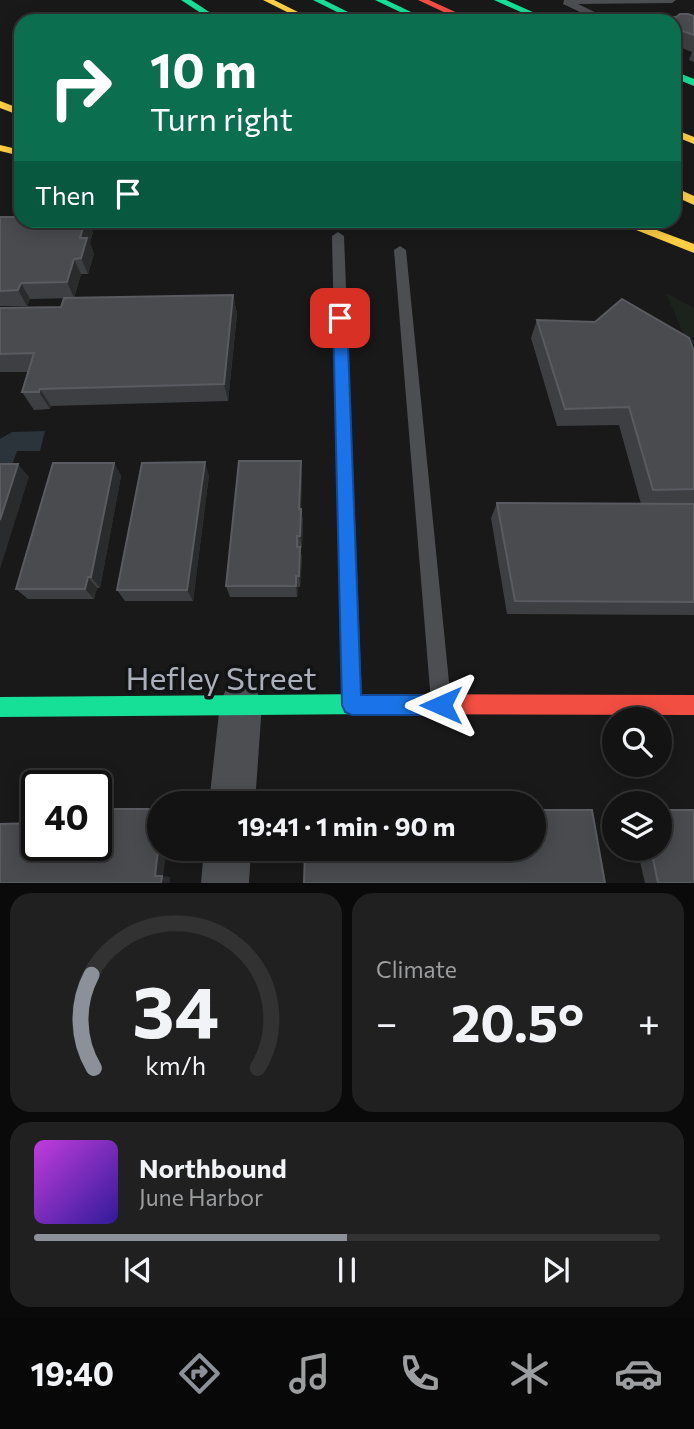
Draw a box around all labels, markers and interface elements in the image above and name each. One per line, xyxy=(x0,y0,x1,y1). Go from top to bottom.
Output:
text: 10 m xyxy=(150,38,257,98)
icon: right xyxy=(35,42,126,133)
text: Turn right xyxy=(150,98,293,138)
icon: arrive xyxy=(109,175,147,213)
text: Then xyxy=(35,179,95,210)
pin xyxy=(310,288,370,348)
icon: arrive xyxy=(321,299,359,337)
street label: Hefley Street xyxy=(125,657,317,697)
position arrow xyxy=(404,668,478,742)
map controls xyxy=(602,707,672,861)
button: search xyxy=(602,707,672,777)
speed limit sign: 40 xyxy=(21,770,112,861)
button: layers xyxy=(602,791,672,861)
text: 19:41 · 1 min · 90 m xyxy=(238,810,455,841)
text: Climate xyxy=(376,955,457,983)
text: 34 xyxy=(132,965,220,1054)
text: 20.5° xyxy=(451,989,584,1053)
text: − xyxy=(376,998,398,1045)
text: + xyxy=(638,998,660,1045)
text: km/h xyxy=(146,1050,206,1080)
text: Northbound xyxy=(139,1152,287,1183)
text: June Harbor xyxy=(139,1183,263,1211)
icon: previous xyxy=(119,1251,157,1289)
icon: pause xyxy=(328,1251,366,1289)
icon: next xyxy=(537,1251,575,1289)
icon: directions xyxy=(175,1349,224,1398)
icon: music xyxy=(285,1349,334,1398)
icon: phone xyxy=(395,1349,444,1398)
icon: climate xyxy=(505,1349,554,1398)
icon: car xyxy=(614,1349,663,1398)
text: 19:40 xyxy=(30,1353,114,1393)

